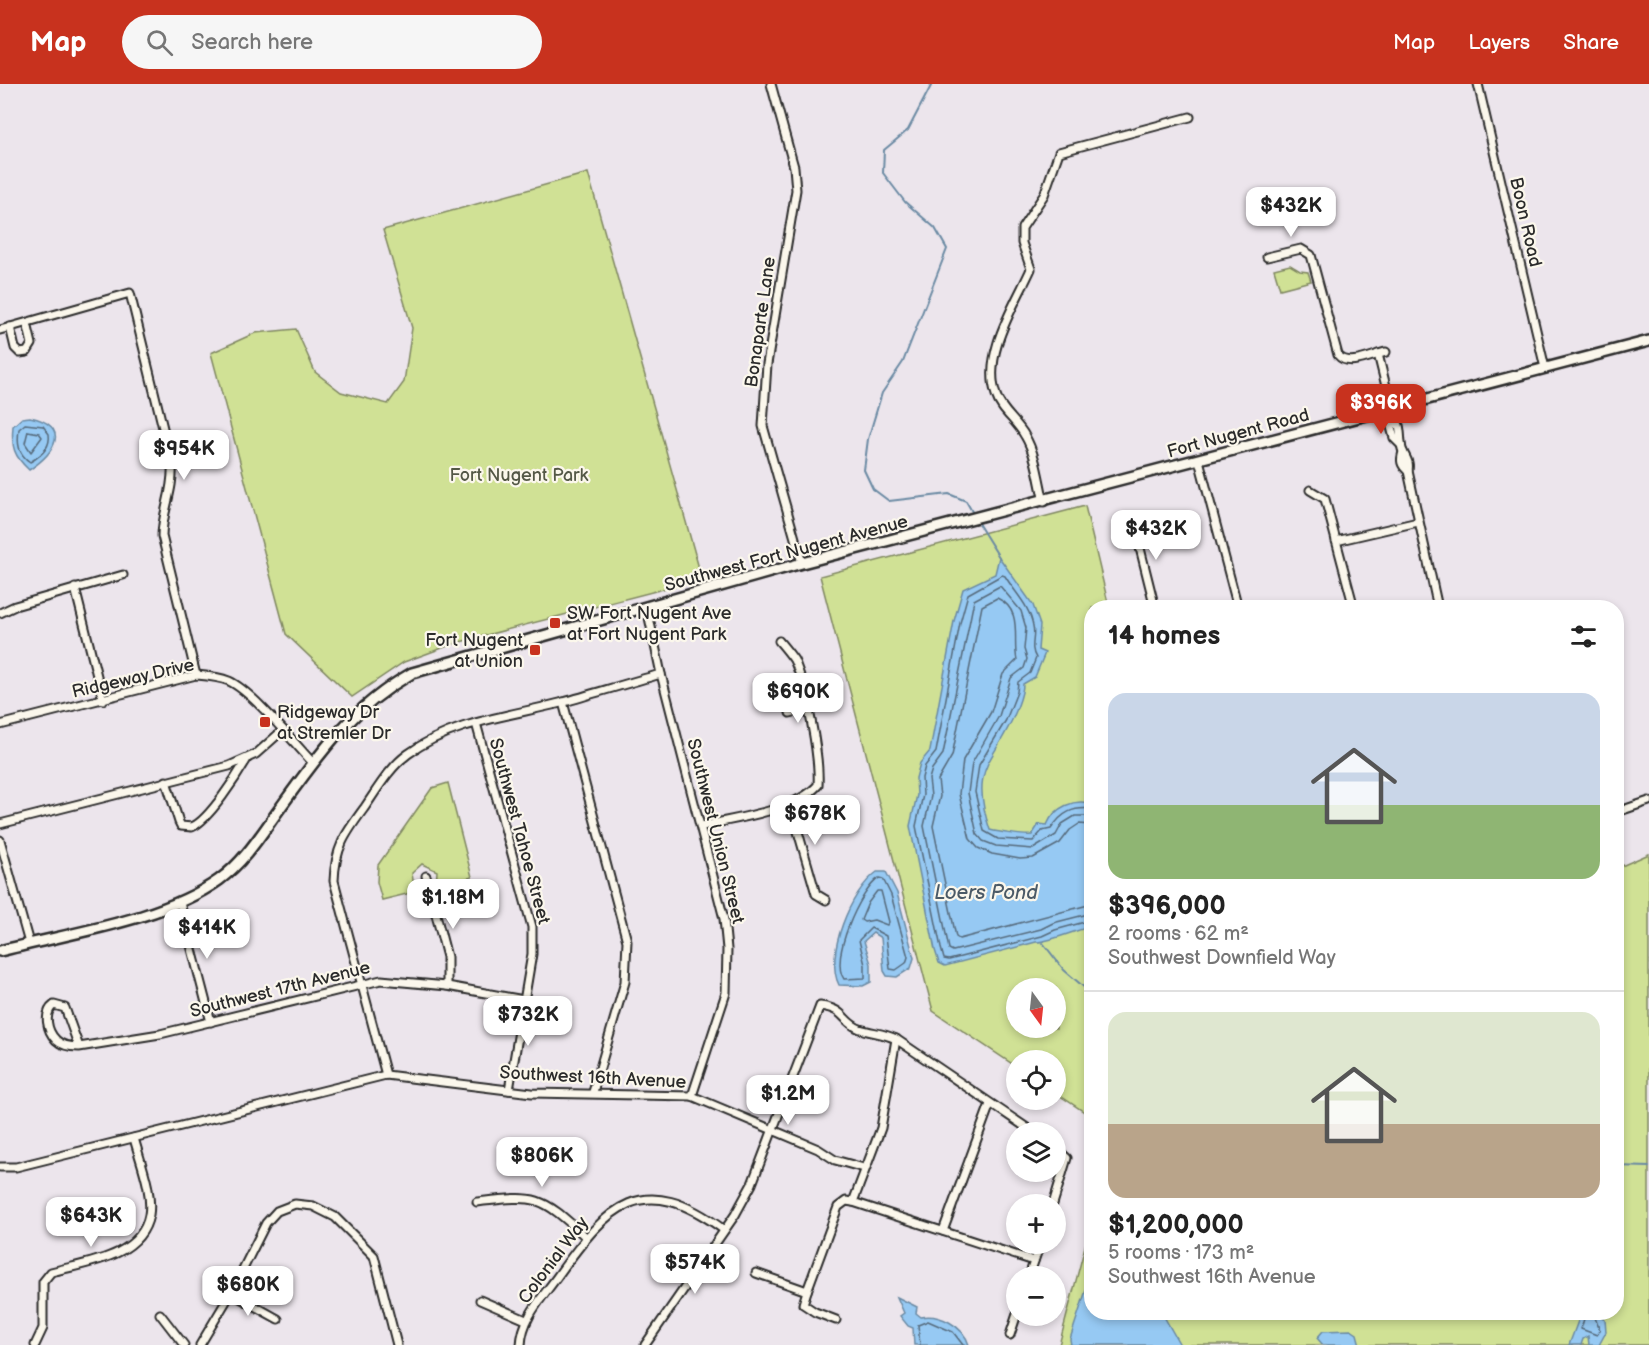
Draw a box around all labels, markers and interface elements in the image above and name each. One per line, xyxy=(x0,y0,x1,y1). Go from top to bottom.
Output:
search box xyxy=(122,15,542,69)
text: Map xyxy=(30,26,86,59)
icon: search xyxy=(143,26,176,59)
text: Search here xyxy=(191,29,313,56)
text: Map xyxy=(1393,30,1435,55)
text: Layers xyxy=(1468,30,1530,55)
text: Share xyxy=(1563,30,1619,55)
street label: Boon Road xyxy=(1505,175,1546,269)
pin: $432K xyxy=(1249,187,1333,238)
text: $432K xyxy=(1260,194,1322,218)
street label: Bonaparte Lane xyxy=(741,255,780,389)
pin: $396K xyxy=(1339,384,1423,435)
text: $396K xyxy=(1350,391,1412,415)
street label: Fort Nugent Road xyxy=(1165,404,1311,463)
pin: $954K xyxy=(142,430,226,481)
text: $954K xyxy=(153,437,215,461)
park label: Fort Nugent Park xyxy=(450,465,589,486)
pin: $432K xyxy=(1114,510,1198,561)
street label: Southwest Fort Nugent Avenue xyxy=(662,511,911,596)
text: $432K xyxy=(1125,517,1187,541)
place label: SW Fort Nugent Ave at Fort Nugent Park xyxy=(567,603,732,645)
marker: SW Fort Nugent Ave at Fort Nugent Park xyxy=(548,616,562,630)
icon: filters xyxy=(1567,620,1600,653)
text: 14 homes xyxy=(1108,621,1220,652)
place label: Fort Nugent at Union xyxy=(425,630,523,672)
marker: Fort Nugent at Union xyxy=(528,643,542,657)
street label: Ridgeway Drive xyxy=(70,654,197,703)
pin: $690K xyxy=(756,673,840,724)
text: $690K xyxy=(766,680,830,704)
place label: Ridgeway Dr at Stremler Dr xyxy=(277,702,391,744)
marker: Ridgeway Dr at Stremler Dr xyxy=(258,715,272,729)
icon: home xyxy=(1300,732,1408,840)
street label: Southwest Tahoe Street xyxy=(485,736,555,927)
street label: Southwest Union Street xyxy=(682,736,749,926)
pin: $678K xyxy=(773,795,857,846)
text: $678K xyxy=(784,802,846,826)
pin: $1.18M xyxy=(404,879,502,930)
water label: Loers Pond xyxy=(934,881,1038,905)
text: $1.18M xyxy=(421,886,485,910)
text: $396,000 xyxy=(1108,891,1226,922)
pin: $414K xyxy=(165,909,249,960)
text: $414K xyxy=(178,916,236,940)
text: 2 rooms · 62 m² xyxy=(1108,922,1249,946)
text: Southwest Downfield Way xyxy=(1108,946,1336,970)
street label: Southwest 17th Avenue xyxy=(188,957,373,1022)
north arrow xyxy=(1006,978,1066,1038)
map controls xyxy=(1006,978,1066,1326)
pin: $732K xyxy=(486,996,570,1047)
text: $732K xyxy=(497,1003,559,1027)
button: locate xyxy=(1006,1050,1066,1110)
icon: home xyxy=(1300,1051,1408,1159)
street label: Southwest 16th Avenue xyxy=(499,1062,687,1093)
pin: $1.2M xyxy=(746,1075,830,1126)
text: $1.2M xyxy=(760,1082,816,1106)
button: layers xyxy=(1006,1122,1066,1182)
pin: $806K xyxy=(500,1137,584,1188)
text: $806K xyxy=(510,1144,574,1168)
button: + xyxy=(1006,1194,1066,1254)
pin: $643K xyxy=(49,1197,133,1248)
text: $643K xyxy=(60,1204,122,1228)
text: $1,200,000 xyxy=(1108,1210,1244,1241)
street label: Colonial Way xyxy=(514,1212,593,1308)
text: 5 rooms · 173 m² xyxy=(1108,1241,1254,1265)
pin: $574K xyxy=(653,1244,737,1295)
text: $574K xyxy=(664,1251,726,1275)
text: Southwest 16th Avenue xyxy=(1108,1265,1316,1289)
pin: $680K xyxy=(206,1266,290,1317)
button: − xyxy=(1006,1266,1066,1326)
text: $680K xyxy=(216,1273,280,1297)

